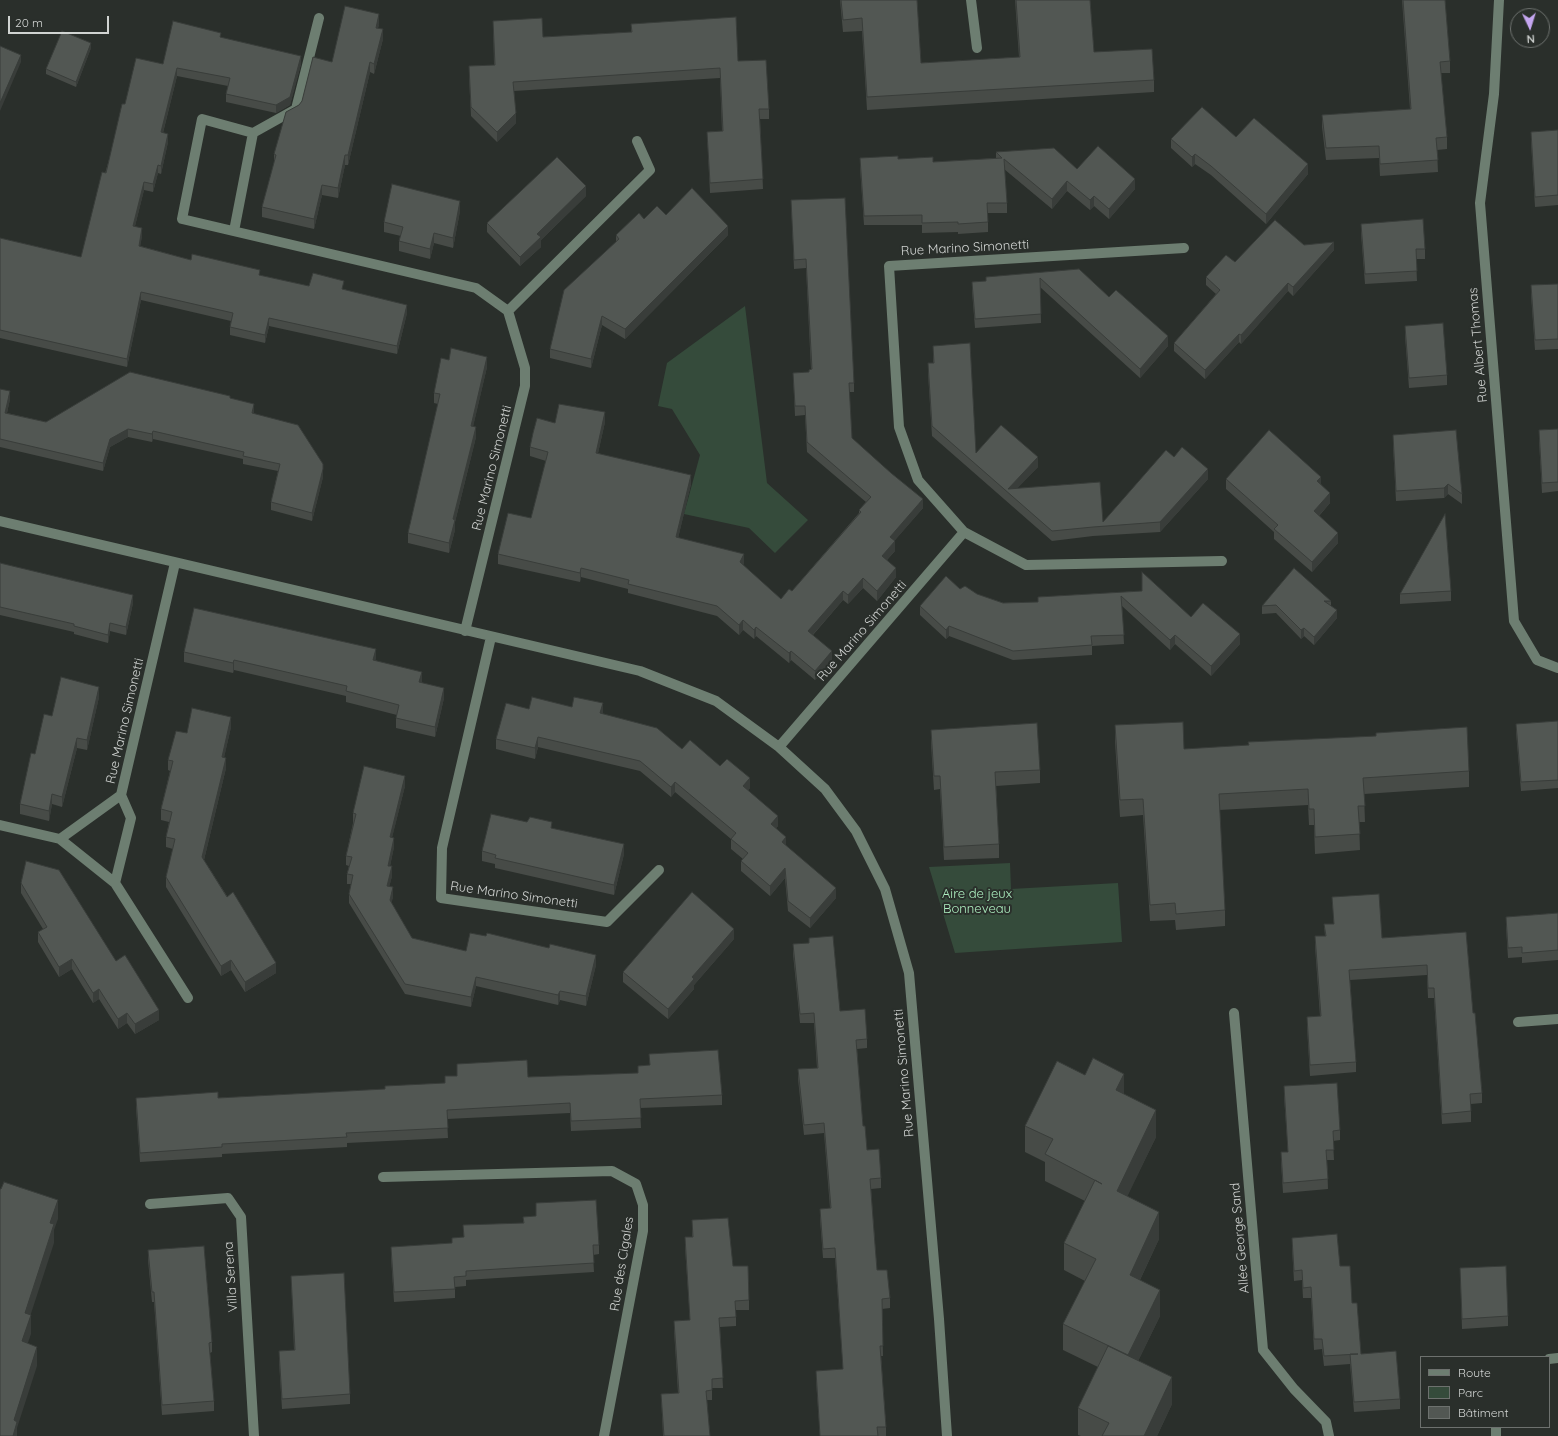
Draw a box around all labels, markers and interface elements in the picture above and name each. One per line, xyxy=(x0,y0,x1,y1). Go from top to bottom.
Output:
scale bar xyxy=(10,8,111,34)
north arrow xyxy=(1510,8,1550,48)
text: 20 m xyxy=(15,15,43,30)
text: N xyxy=(1526,32,1535,46)
street label: Rue Marino Simonetti xyxy=(900,237,1030,259)
street label: Rue Albert Thomas xyxy=(1465,287,1491,403)
street label: Rue Marino Simonetti xyxy=(469,404,515,532)
street label: Rue Marino Simonetti xyxy=(814,577,910,685)
street label: Rue Marino Simonetti xyxy=(103,657,147,785)
street label: Rue Marino Simonetti xyxy=(449,878,579,912)
park label: Aire de jeux Bonneveau xyxy=(942,886,1012,917)
street label: Rue Marino Simonetti xyxy=(891,1008,917,1138)
street label: Allée George Sand xyxy=(1227,1182,1253,1294)
street label: Rue des Cigales xyxy=(607,1216,637,1312)
street label: Villa Serena xyxy=(221,1241,241,1313)
legend xyxy=(1420,1356,1550,1428)
text: Route xyxy=(1458,1365,1491,1380)
text: Parc xyxy=(1458,1385,1483,1400)
text: Bâtiment xyxy=(1458,1405,1508,1420)

